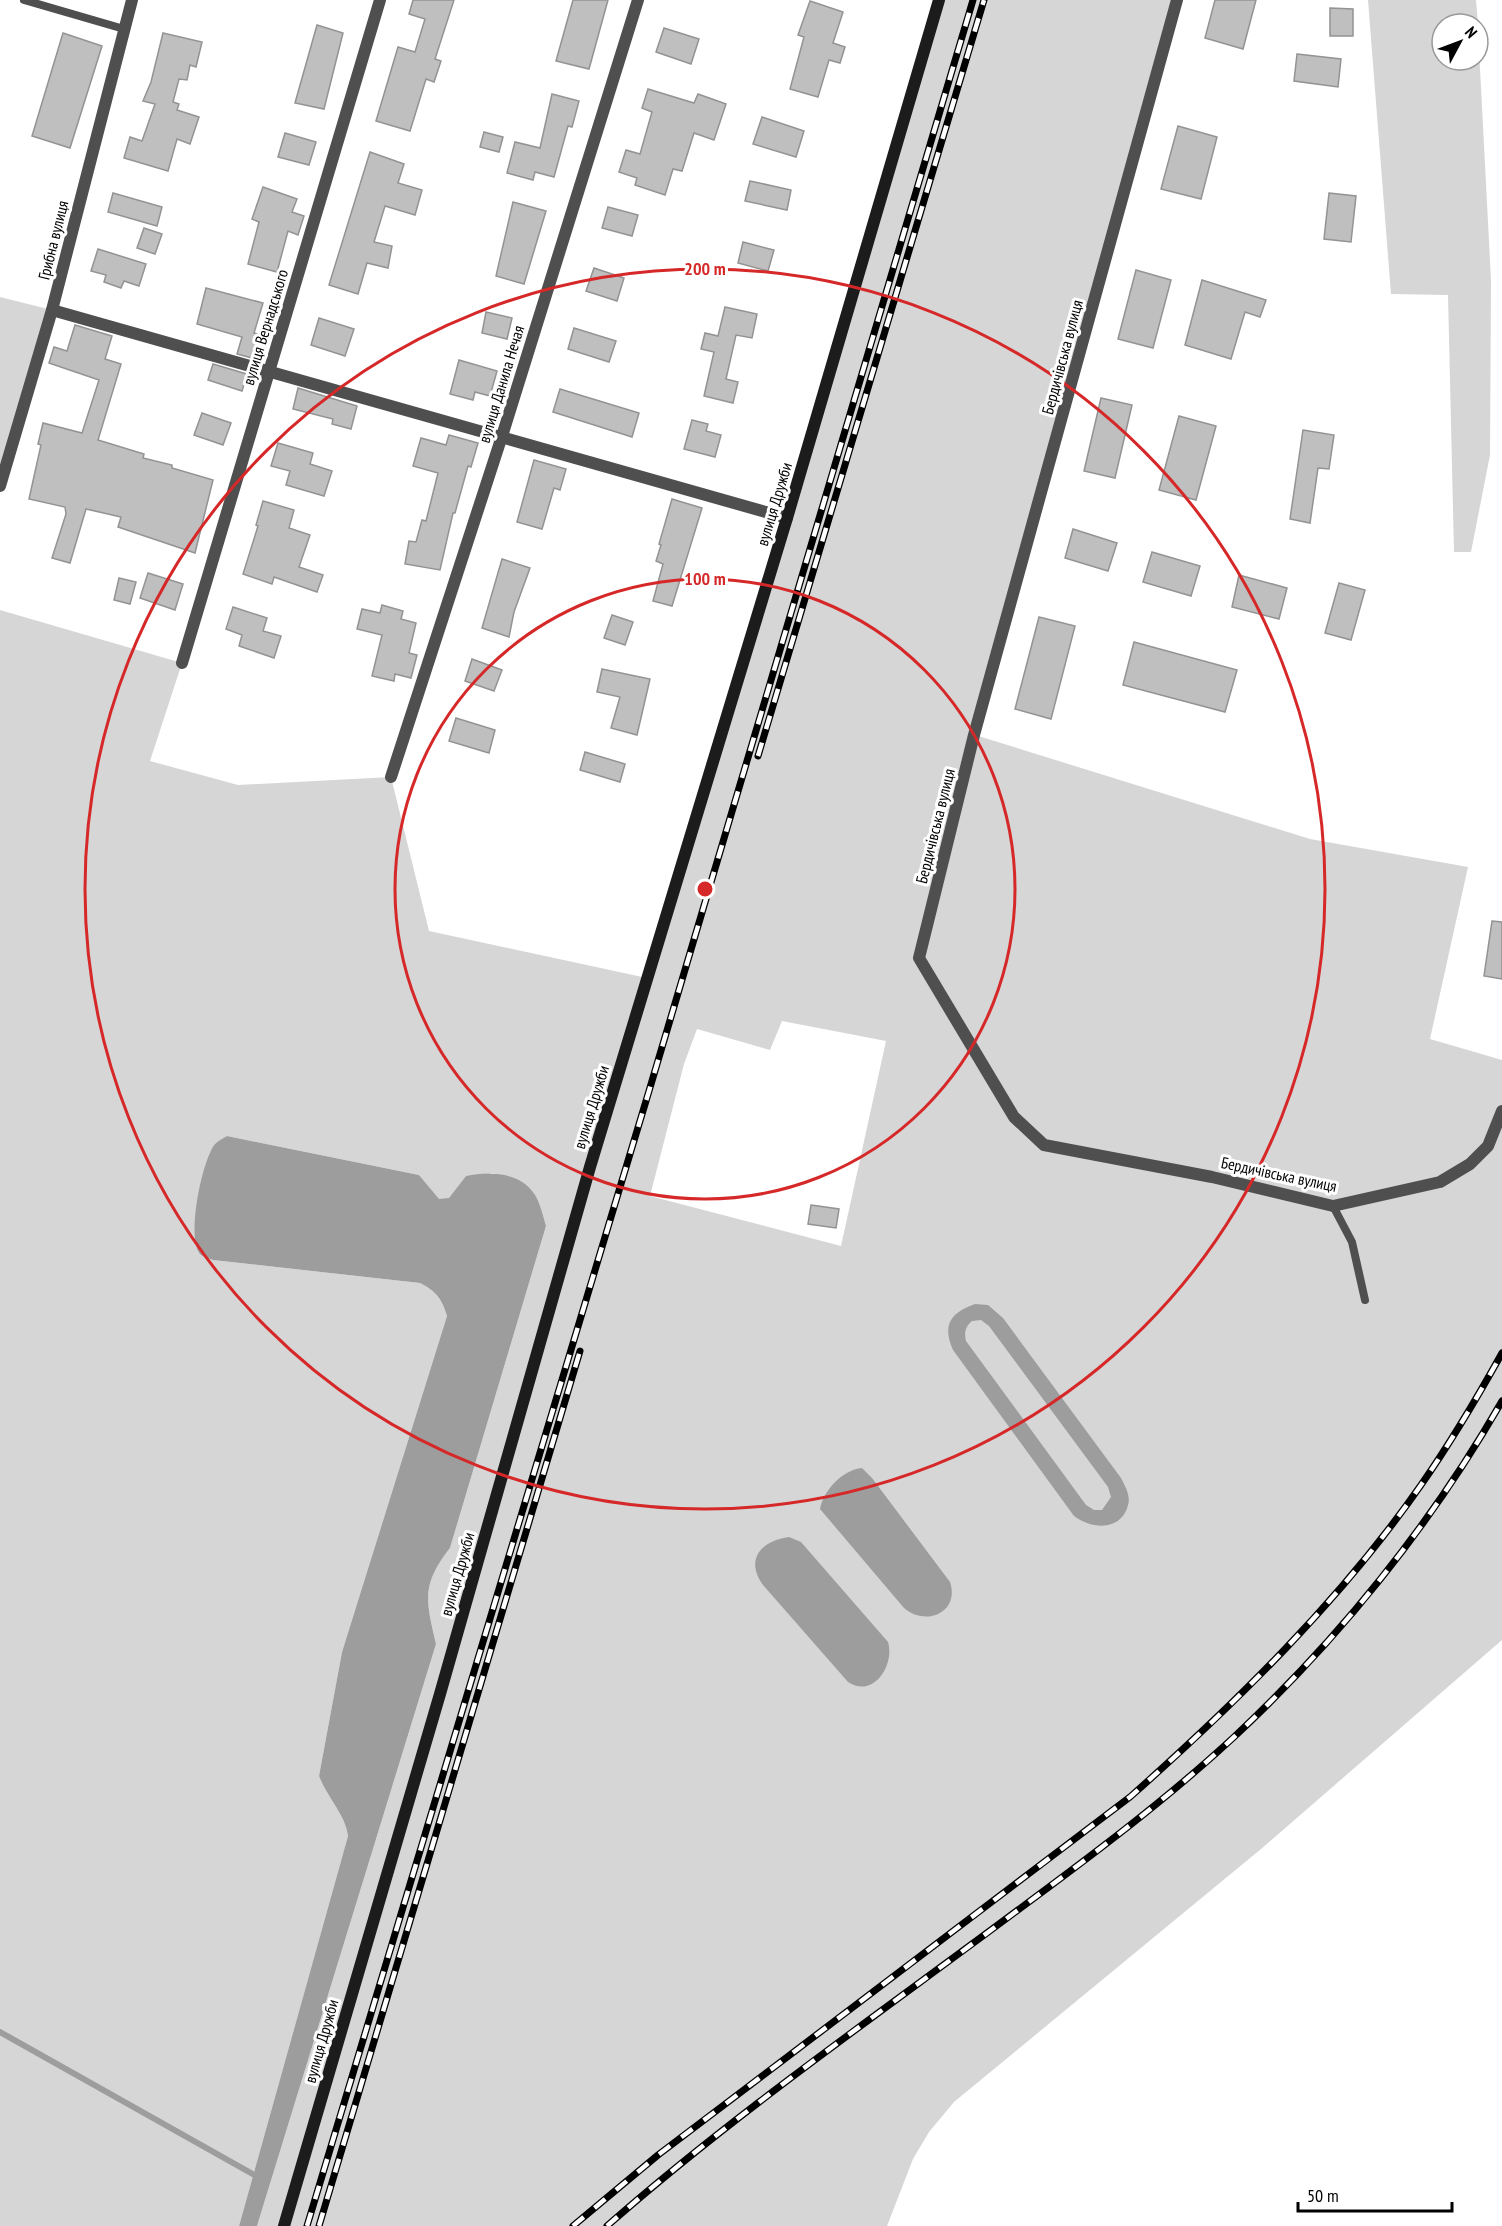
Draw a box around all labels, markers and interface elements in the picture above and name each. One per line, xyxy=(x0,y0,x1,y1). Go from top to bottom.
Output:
north arrow xyxy=(1430,12,1490,72)
text: N xyxy=(1461,22,1482,42)
street label: Грибна вулиця xyxy=(34,198,72,282)
text: 200 m xyxy=(684,257,726,280)
street label: вулиця Вернадського xyxy=(238,267,292,387)
street label: Бердичівська вулиця xyxy=(1037,298,1087,416)
street label: вулиця Данила Нечая xyxy=(474,323,528,445)
street label: вулиця Дружби xyxy=(752,460,796,548)
text: 100 m xyxy=(684,567,726,590)
street label: Бердичівська вулиця xyxy=(911,766,959,886)
centre of rings xyxy=(695,879,715,899)
street label: вулиця Дружби xyxy=(569,1063,613,1151)
street label: Бердичівська вулиця xyxy=(1219,1152,1339,1196)
street label: вулиця Дружби xyxy=(436,1530,478,1618)
street label: вулиця Дружби xyxy=(300,1997,342,2085)
scale bar xyxy=(1298,2175,1452,2213)
text: 50 m xyxy=(1307,2184,1339,2207)

